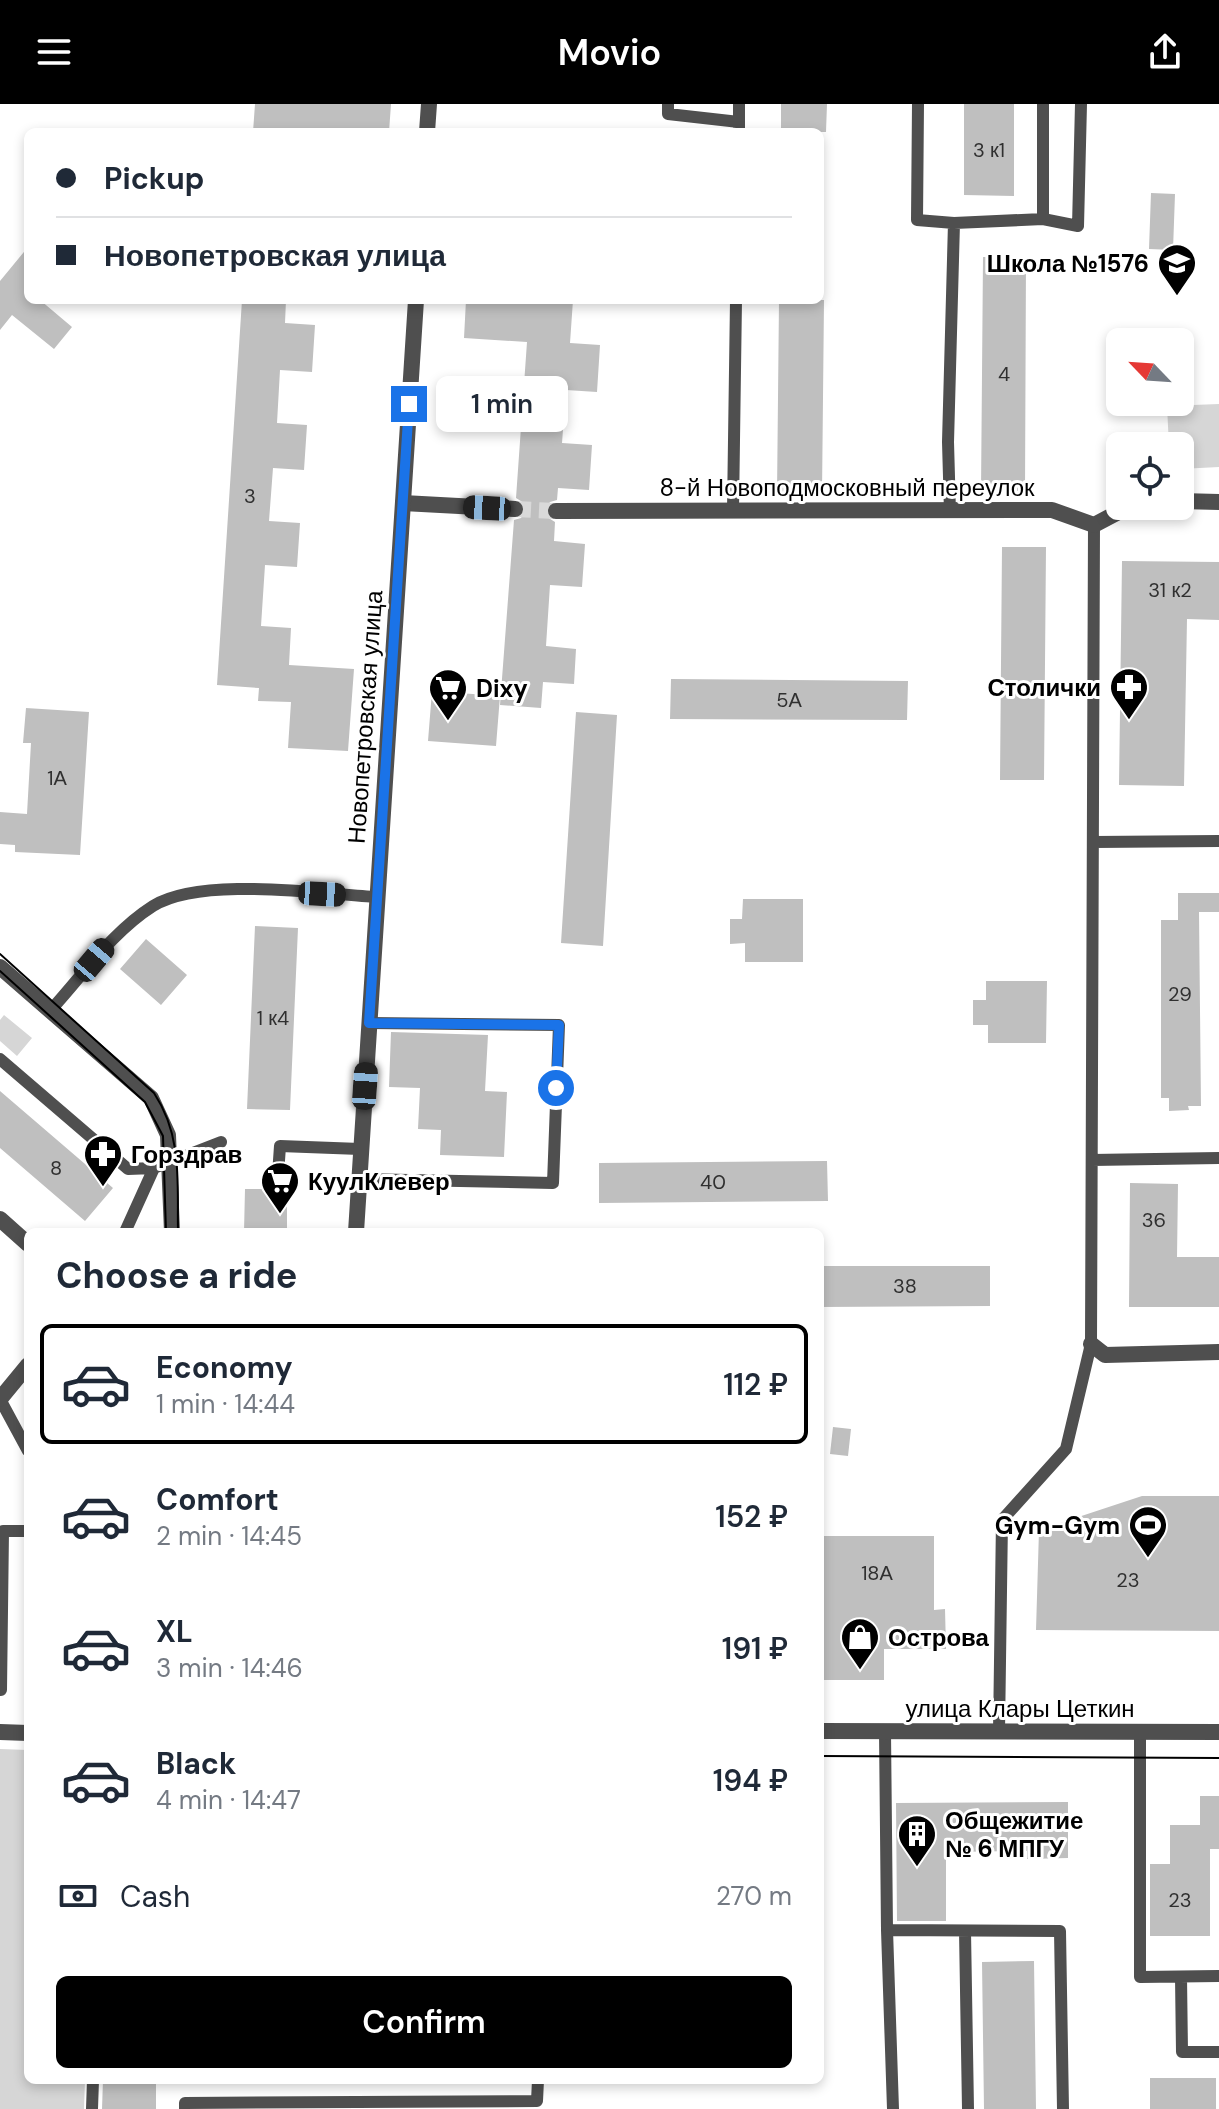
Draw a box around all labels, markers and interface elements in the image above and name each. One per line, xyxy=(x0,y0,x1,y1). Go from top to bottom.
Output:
text: Movio xyxy=(558,29,661,76)
icon: menu xyxy=(32,30,76,74)
icon: share xyxy=(1143,30,1187,74)
house number: 3 к1 xyxy=(973,137,1005,163)
text: Pickup xyxy=(104,159,204,198)
text: Новопетровская улица xyxy=(104,236,446,275)
school or university icon: Школа №1576 xyxy=(1156,242,1198,297)
place label: Школа №1576 xyxy=(987,248,1149,279)
north arrow xyxy=(1106,328,1194,416)
map controls xyxy=(1106,328,1194,520)
house number: 4 xyxy=(998,361,1010,387)
callout: 1 min xyxy=(437,376,569,432)
route end xyxy=(391,386,427,422)
text: 1 min xyxy=(471,387,533,421)
button: locate xyxy=(1106,432,1194,520)
street label: 8-й Новоподмосковный переулок xyxy=(659,472,1035,503)
house number: 3 xyxy=(244,483,256,509)
car xyxy=(462,495,512,521)
house number: 31 к2 xyxy=(1148,577,1192,603)
street label: Новопетровская улица xyxy=(341,589,389,845)
pharmacy icon: Столички xyxy=(1108,666,1150,721)
supermarket icon: Dixy xyxy=(427,667,469,722)
place label: Столички xyxy=(987,672,1101,703)
place label: Dixy xyxy=(476,673,528,704)
house number: 5А xyxy=(776,687,802,713)
house number: 1А xyxy=(47,765,67,791)
car xyxy=(297,881,347,907)
car xyxy=(69,934,119,986)
house number: 29 xyxy=(1168,981,1192,1007)
house number: 1 к4 xyxy=(257,1005,289,1031)
car xyxy=(351,1061,379,1111)
route start xyxy=(538,1070,574,1106)
pharmacy icon: Горздрав xyxy=(82,1133,124,1188)
place label: Горздрав xyxy=(131,1139,242,1170)
house number: 8 xyxy=(50,1155,62,1181)
supermarket icon: КуулКлевер xyxy=(259,1160,301,1215)
place label: КуулКлевер xyxy=(308,1166,450,1197)
house number: 40 xyxy=(700,1169,726,1195)
house number: 36 xyxy=(1142,1207,1166,1233)
text: Choose a ride xyxy=(56,1252,297,1299)
house number: 38 xyxy=(893,1273,917,1299)
icon: car xyxy=(60,1348,132,1420)
text: Economy xyxy=(156,1348,293,1387)
text: 112 ₽ xyxy=(723,1365,788,1404)
text: 1 min · 14:44 xyxy=(156,1387,295,1421)
icon: car xyxy=(60,1480,132,1552)
text: Comfort xyxy=(156,1480,279,1519)
text: 152 ₽ xyxy=(715,1497,788,1536)
sports icon: Gym-Gym xyxy=(1127,1504,1169,1559)
place label: Gym-Gym xyxy=(995,1510,1120,1541)
text: 2 min · 14:45 xyxy=(156,1519,302,1553)
house number: 18А xyxy=(861,1560,894,1586)
house number: 23 xyxy=(1116,1567,1140,1593)
icon: car xyxy=(60,1612,132,1684)
text: XL xyxy=(156,1612,193,1651)
shop icon: Острова xyxy=(839,1616,881,1671)
place label: Острова xyxy=(888,1622,990,1653)
text: 191 ₽ xyxy=(722,1629,788,1668)
text: 3 min · 14:46 xyxy=(156,1651,303,1685)
street label: улица Клары Цеткин xyxy=(905,1693,1135,1724)
icon: car xyxy=(60,1744,132,1816)
text: Black xyxy=(156,1744,236,1783)
text: 194 ₽ xyxy=(713,1761,788,1800)
text: 4 min · 14:47 xyxy=(156,1783,301,1817)
place label: Общежитие № 6 МПГУ xyxy=(945,1805,1083,1864)
building icon: Общежитие № 6 МПГУ xyxy=(896,1813,938,1868)
icon: cash xyxy=(56,1874,100,1918)
text: Cash xyxy=(120,1877,190,1916)
text: 270 m xyxy=(716,1879,792,1913)
house number: 23 xyxy=(1168,1887,1192,1913)
button: Confirm xyxy=(56,1976,792,2068)

